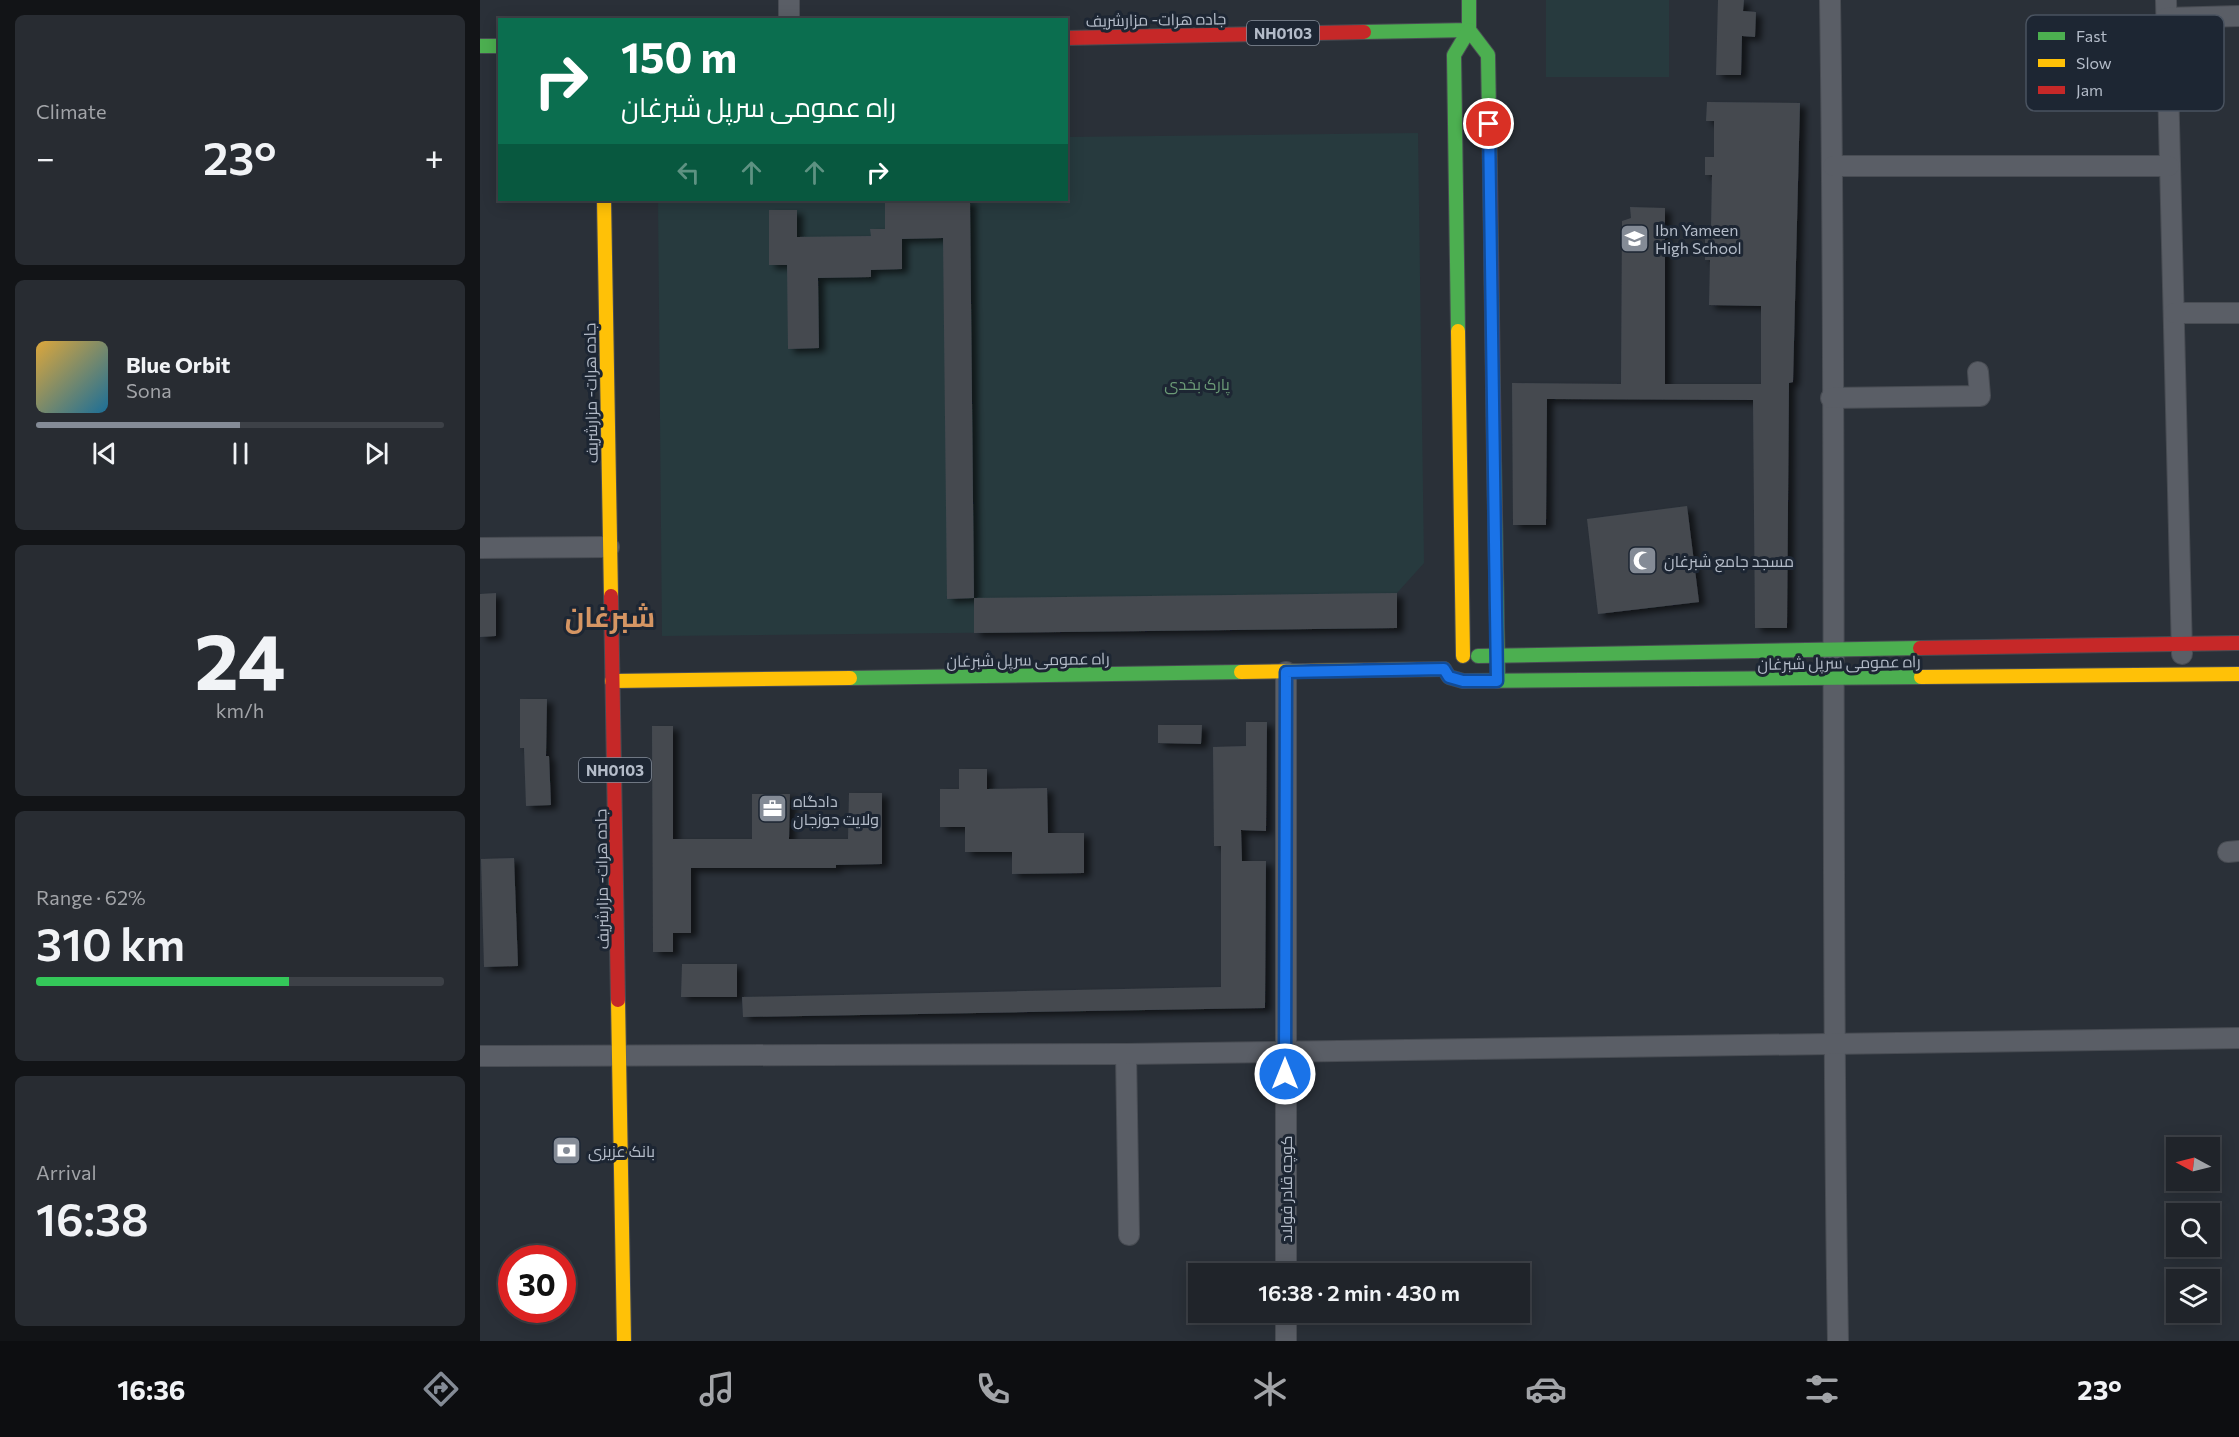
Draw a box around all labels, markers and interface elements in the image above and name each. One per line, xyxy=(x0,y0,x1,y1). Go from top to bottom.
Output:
street label: جاده هرات- مزارشریف xyxy=(1086,8,1226,31)
legend xyxy=(2026,15,2224,111)
road number: NH0103 xyxy=(1247,21,1319,45)
text: Fast xyxy=(2076,26,2107,45)
text: 150 m xyxy=(621,30,737,82)
icon: right xyxy=(522,42,600,120)
text: Slow xyxy=(2076,53,2112,72)
text: Jam xyxy=(2076,80,2103,99)
text: راه عمومی سرپل شبرغان xyxy=(621,90,896,123)
pin xyxy=(1463,98,1514,149)
text: Climate xyxy=(36,99,106,123)
icon: arrive xyxy=(1472,107,1505,140)
text: 23° xyxy=(203,129,276,184)
text: − xyxy=(36,136,55,177)
text: + xyxy=(425,136,444,177)
icon: left xyxy=(672,156,705,189)
icon: ahead xyxy=(735,156,768,189)
icon: ahead xyxy=(798,156,831,189)
icon: right xyxy=(861,156,894,189)
place label: Ibn Yameen High School xyxy=(1655,220,1742,257)
school or university icon: Ibn Yameen High School xyxy=(1618,222,1650,254)
street label: جاده هرات- مزارشریف xyxy=(579,323,602,463)
text: Blue Orbit xyxy=(126,351,230,378)
park label: پارک بخدی xyxy=(1164,374,1231,396)
text: Sona xyxy=(126,378,172,402)
icon: previous xyxy=(88,437,121,470)
icon: pause xyxy=(224,437,257,470)
icon: next xyxy=(360,437,393,470)
mosque icon: مسجد جامع شبرغان xyxy=(1627,544,1659,576)
place label: مسجد جامع شبرغان xyxy=(1664,551,1794,573)
district label: شبرغان xyxy=(565,599,655,634)
text: 24 xyxy=(194,611,286,706)
street label: راه عمومی سرپل شبرغان xyxy=(946,648,1110,673)
street label: راه عمومی سرپل شبرغان xyxy=(1757,651,1921,676)
text: km/h xyxy=(216,698,264,722)
road number: NH0103 xyxy=(579,758,651,782)
place label: دادگاه ولایت جوزجان xyxy=(793,791,879,830)
office icon: دادگاه ولایت جوزجان xyxy=(756,793,788,825)
street label: جاده هرات- مزارشریف xyxy=(590,809,613,949)
text: Range · 62% xyxy=(36,885,146,909)
text: 310 km xyxy=(36,915,185,970)
position arrow xyxy=(1253,1042,1317,1106)
bank icon: بانک عزیزی xyxy=(551,1134,583,1166)
street label: کوچه قادر فولاد xyxy=(1276,1136,1298,1242)
north arrow xyxy=(2166,1137,2220,1191)
map controls xyxy=(2166,1137,2220,1323)
place label: بانک عزیزی xyxy=(588,1141,655,1162)
text: Arrival xyxy=(36,1160,97,1184)
text: 16:38 xyxy=(36,1190,149,1245)
button: search xyxy=(2166,1203,2220,1257)
speed limit sign: 30 xyxy=(498,1245,576,1323)
button: layers xyxy=(2166,1269,2220,1323)
text: 16:38 · 2 min · 430 m xyxy=(1258,1279,1460,1306)
icon: directions xyxy=(420,1368,462,1410)
icon: music xyxy=(696,1368,738,1410)
icon: phone xyxy=(972,1368,1014,1410)
icon: climate xyxy=(1249,1368,1291,1410)
icon: car xyxy=(1525,1368,1567,1410)
icon: filters xyxy=(1801,1368,1843,1410)
text: 16:36 xyxy=(117,1373,186,1406)
text: 23° xyxy=(2077,1373,2122,1406)

